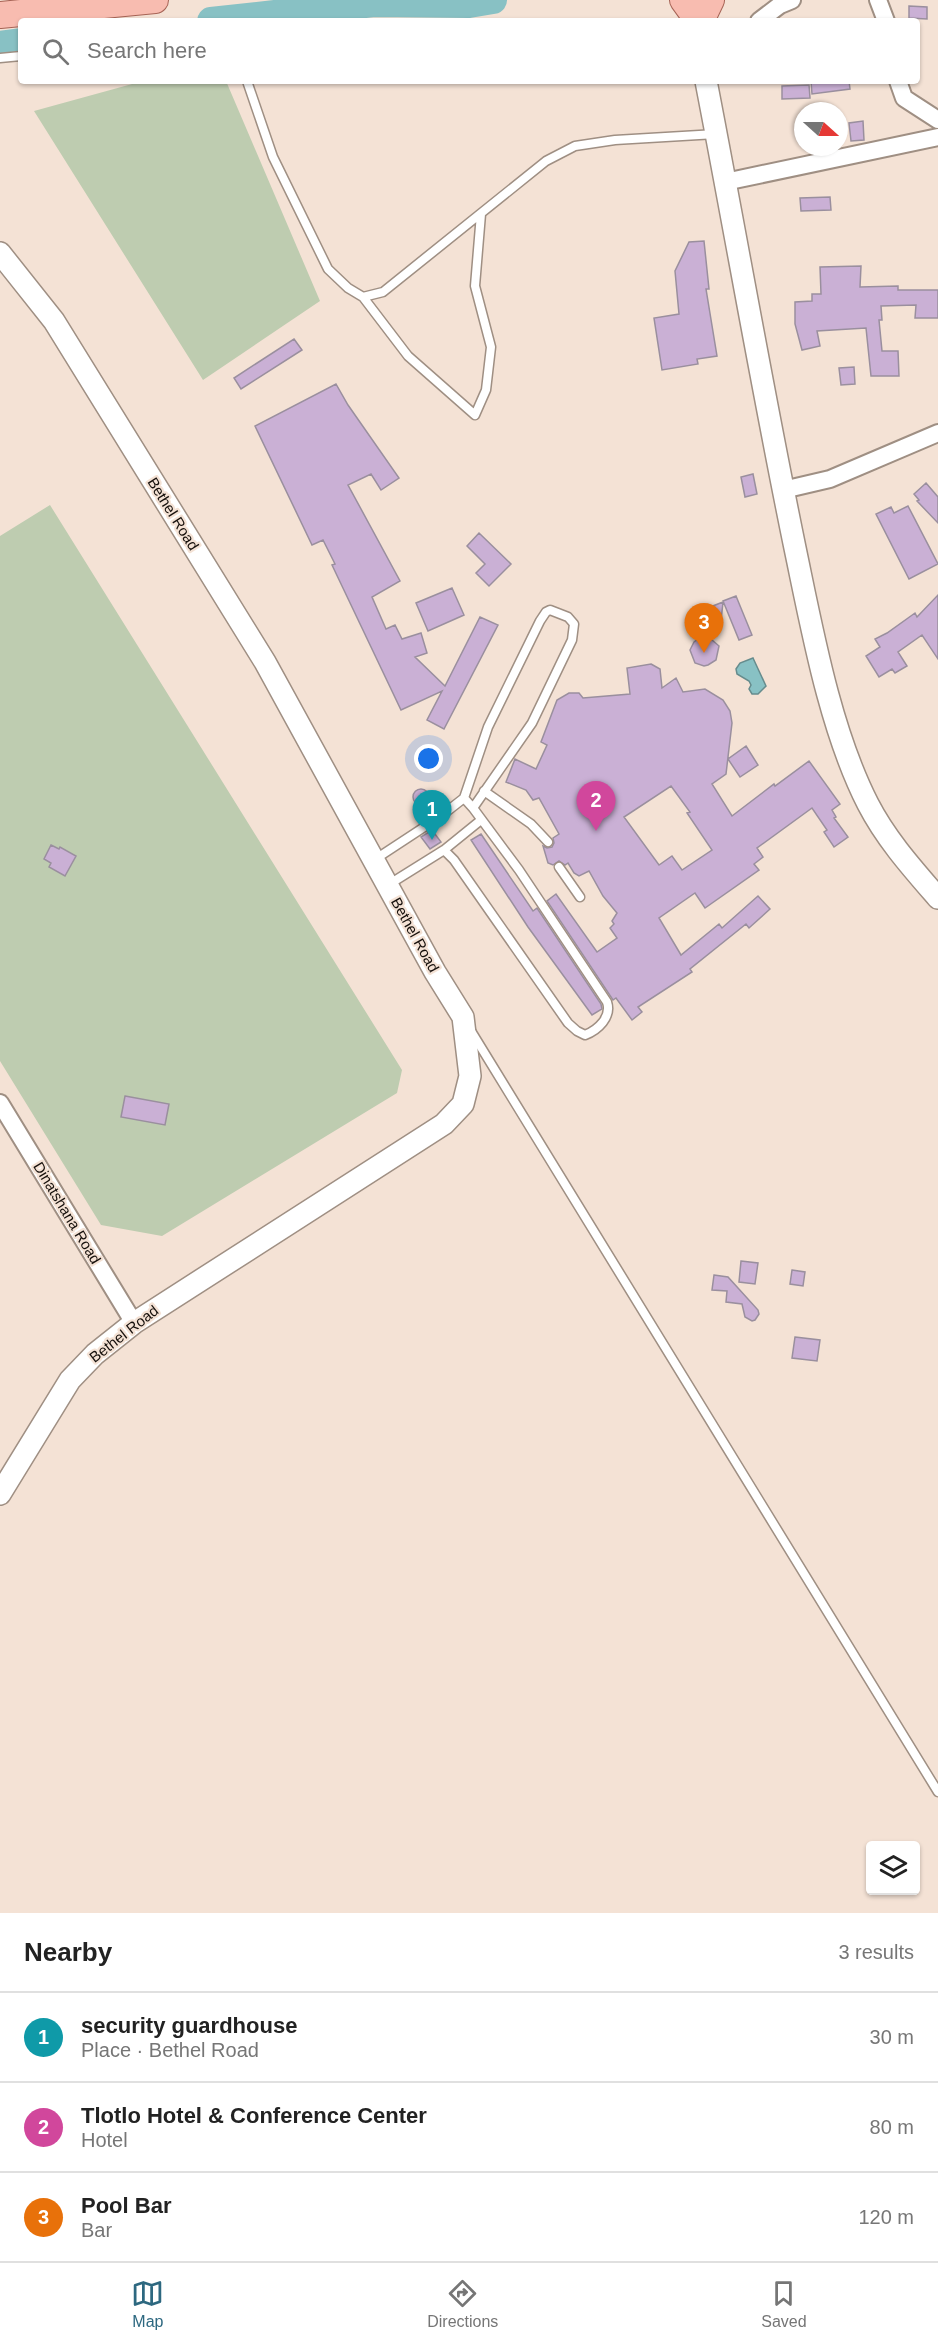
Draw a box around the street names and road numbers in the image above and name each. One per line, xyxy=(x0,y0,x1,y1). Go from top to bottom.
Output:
street label: Bethel Road xyxy=(144,474,203,553)
street label: Bethel Road xyxy=(388,895,443,975)
street label: Dinatshana Road xyxy=(30,1159,105,1267)
street label: Bethel Road xyxy=(86,1301,161,1366)

